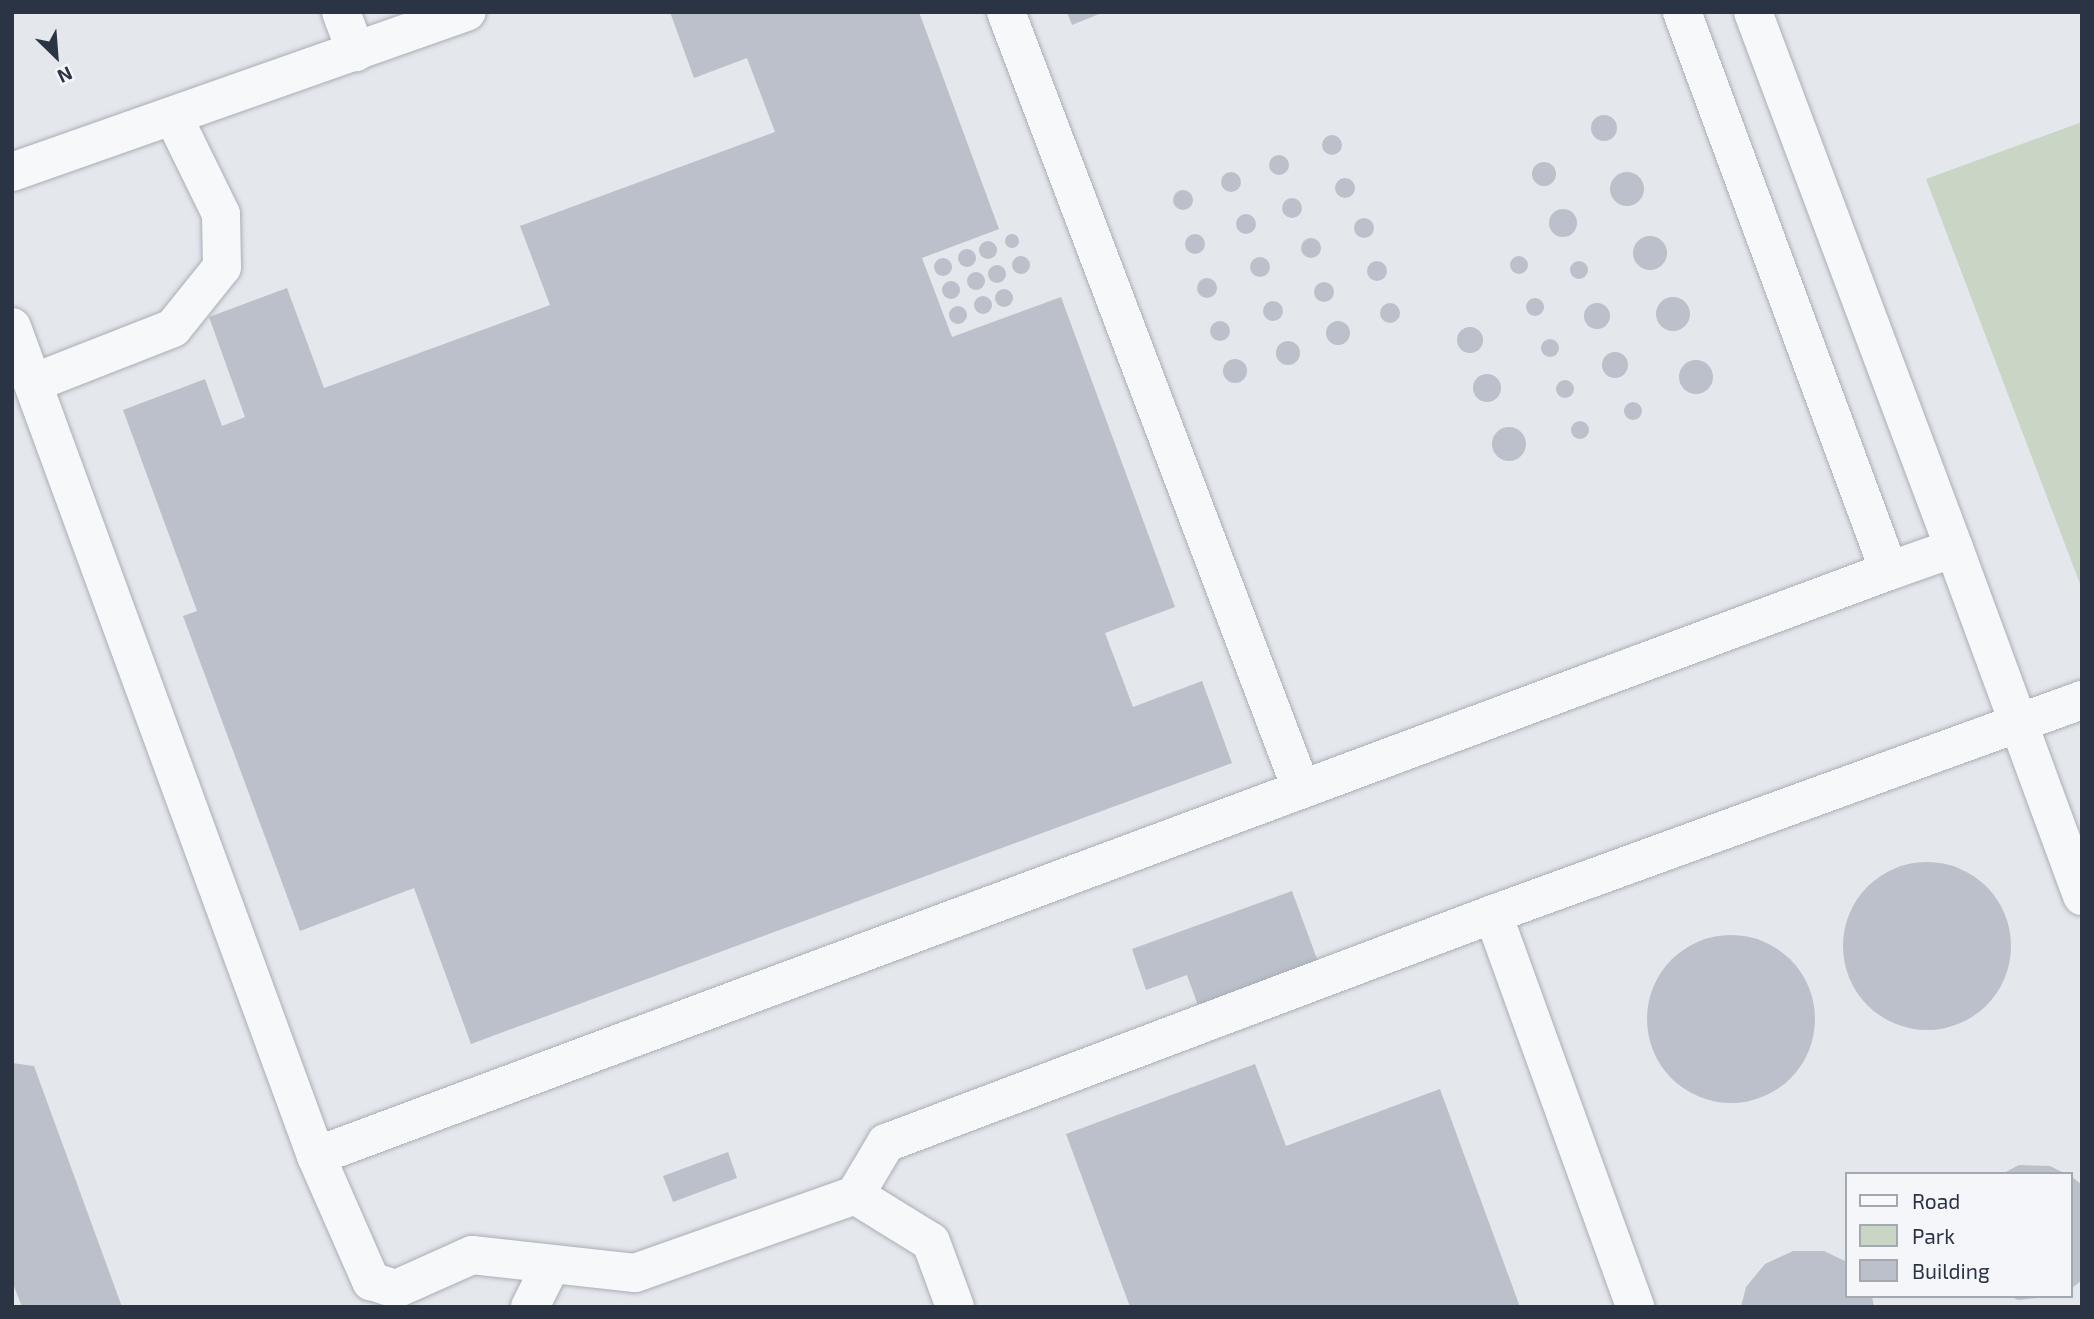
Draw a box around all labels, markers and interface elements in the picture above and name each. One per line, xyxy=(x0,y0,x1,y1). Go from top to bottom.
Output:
north arrow xyxy=(21,21,91,91)
text: N xyxy=(54,62,76,89)
legend xyxy=(1846,1172,2073,1298)
text: Road xyxy=(1912,1188,1960,1213)
text: Park xyxy=(1912,1223,1955,1248)
text: Building xyxy=(1912,1258,1990,1283)

